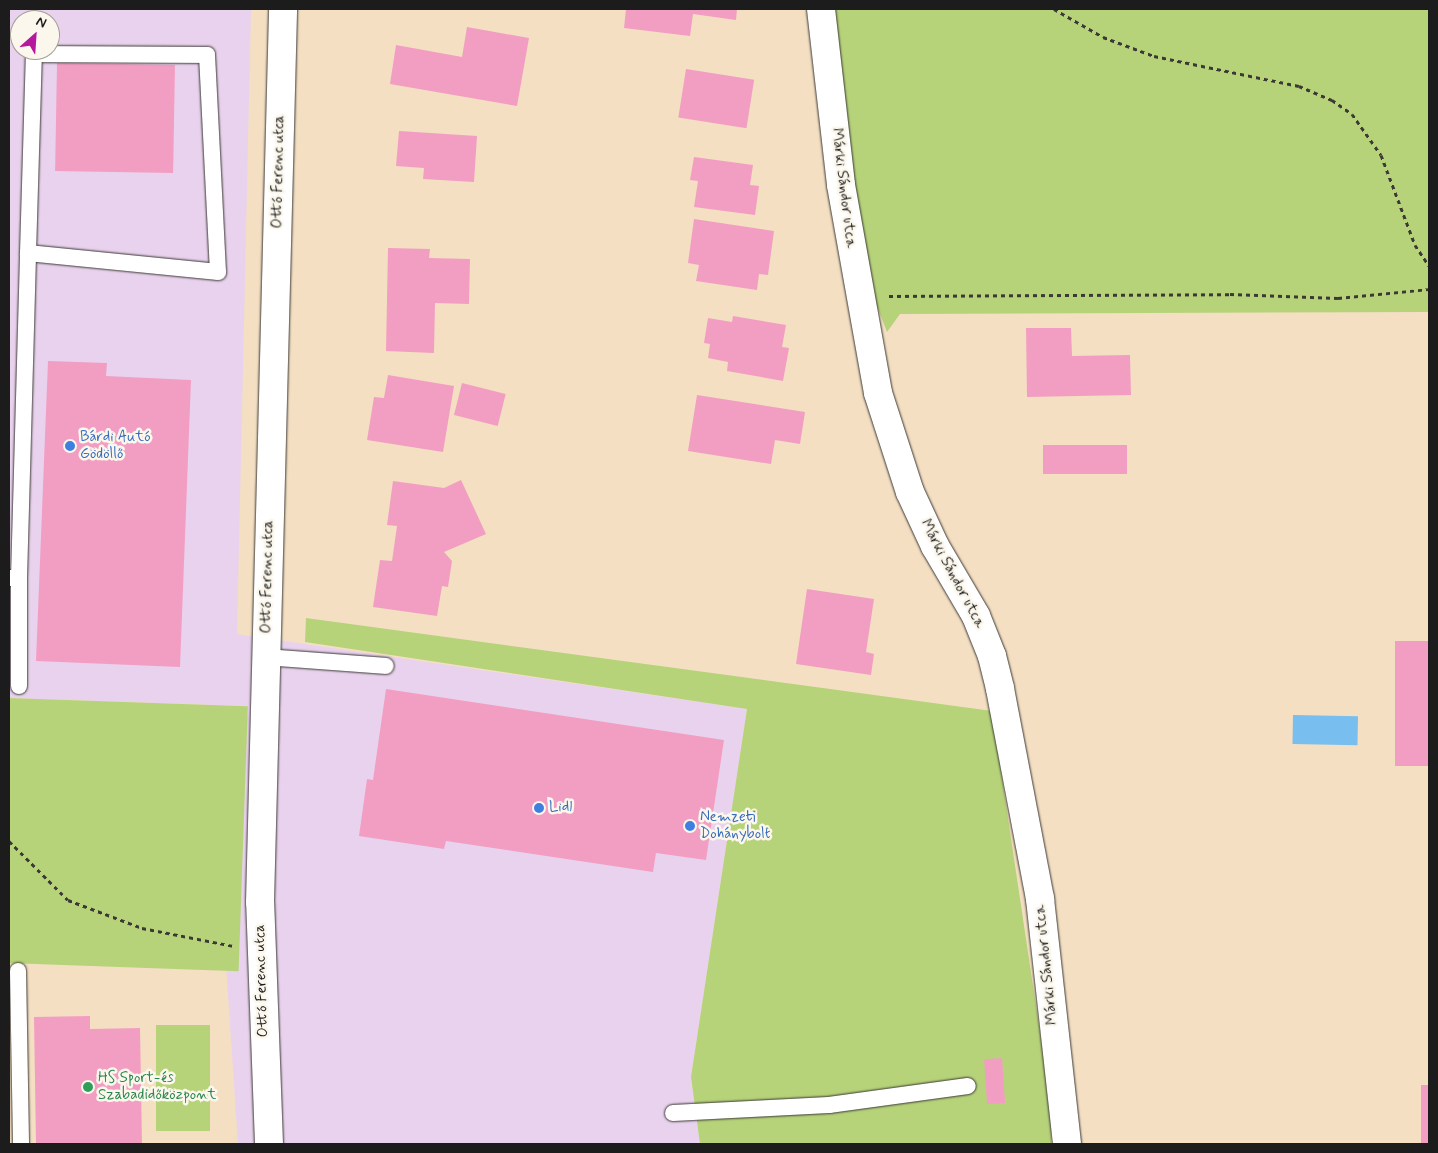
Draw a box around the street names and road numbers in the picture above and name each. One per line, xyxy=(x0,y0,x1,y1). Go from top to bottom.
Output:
street label: Ottó Ferenc utca xyxy=(269,114,289,230)
street label: Márki Sándor utca xyxy=(827,127,859,249)
street label: Márki Sándor utca xyxy=(916,517,988,631)
street label: Ottó Ferenc utca xyxy=(258,519,278,635)
street label: Márki Sándor utca xyxy=(1032,904,1062,1026)
street label: Ottó Ferenc utca xyxy=(251,923,273,1039)

